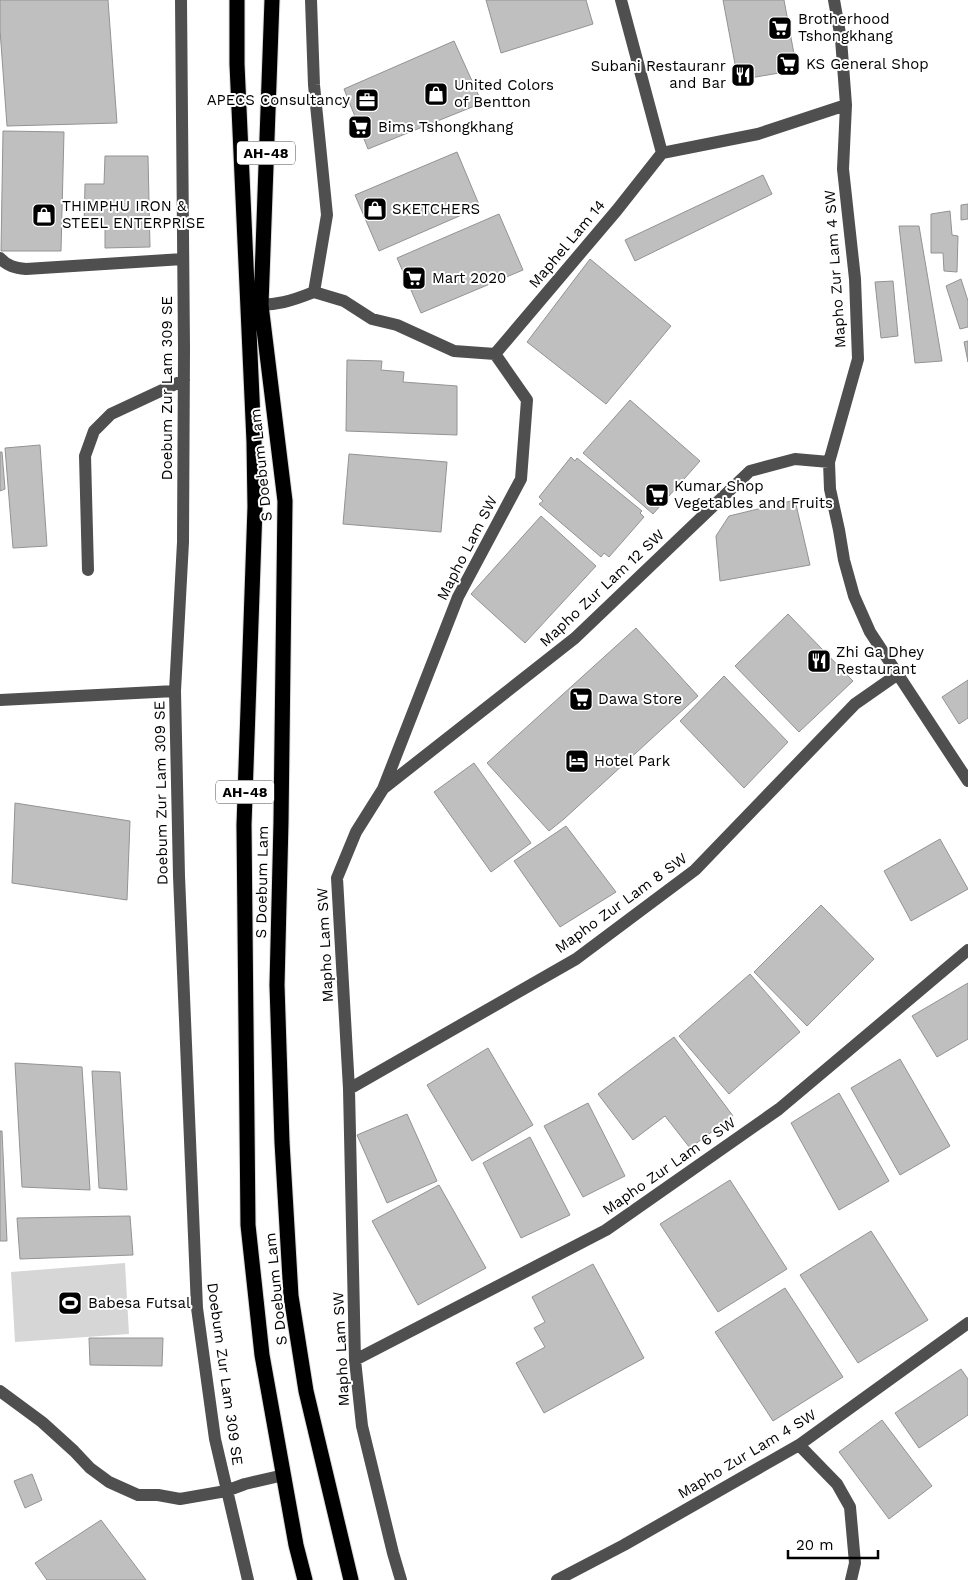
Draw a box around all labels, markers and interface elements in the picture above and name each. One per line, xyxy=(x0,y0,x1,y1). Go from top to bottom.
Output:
place label: Brotherhood Tshongkhang xyxy=(798,10,893,45)
supermarket icon: Brotherhood Tshongkhang xyxy=(767,15,793,41)
supermarket icon: KS General Shop xyxy=(775,51,801,77)
place label: KS General Shop xyxy=(806,55,929,73)
place label: Subani Restauranr and Bar xyxy=(591,57,726,92)
restaurant icon: Subani Restauranr and Bar xyxy=(730,62,756,88)
place label: United Colors of Bentton xyxy=(454,76,554,111)
shop icon: United Colors of Bentton xyxy=(423,81,449,107)
office icon: APECS Consultancy xyxy=(354,87,380,113)
place label: APECS Consultancy xyxy=(207,91,350,109)
supermarket icon: Bims Tshongkhang xyxy=(347,114,373,140)
place label: Bims Tshongkhang xyxy=(378,118,513,136)
road number: AH-48 xyxy=(237,142,295,164)
street label: Mapho Zur Lam 4 SW xyxy=(820,189,850,349)
shop icon: SKETCHERS xyxy=(362,196,388,222)
street label: Maphel Lam 14 xyxy=(525,196,609,292)
place label: THIMPHU IRON & STEEL ENTERPRISE xyxy=(62,197,205,232)
place label: SKETCHERS xyxy=(392,200,480,218)
shop icon: THIMPHU IRON & STEEL ENTERPRISE xyxy=(31,202,57,228)
supermarket icon: Mart 2020 xyxy=(401,265,427,291)
place label: Mart 2020 xyxy=(432,269,506,287)
street label: Doebum Zur Lam 309 SE xyxy=(158,296,176,480)
street label: S Doebum Lam xyxy=(246,408,276,522)
place label: Kumar Shop Vegetables and Fruits xyxy=(674,477,833,512)
supermarket icon: Kumar Shop Vegetables and Fruits xyxy=(644,482,670,508)
street label: Mapho Lam SW xyxy=(433,493,501,603)
street label: Mapho Zur Lam 12 SW xyxy=(536,526,668,650)
place label: Zhi Ga Dhey Restaurant xyxy=(836,643,924,678)
restaurant icon: Zhi Ga Dhey Restaurant xyxy=(806,648,832,674)
supermarket icon: Dawa Store xyxy=(568,686,594,712)
place label: Dawa Store xyxy=(598,690,682,708)
street label: Doebum Zur Lam 309 SE xyxy=(150,701,172,885)
hotel icon: Hotel Park xyxy=(564,748,590,774)
place label: Hotel Park xyxy=(594,752,671,770)
road number: AH-48 xyxy=(216,780,274,804)
street label: S Doebum Lam xyxy=(252,825,272,939)
street label: Mapho Zur Lam 8 SW xyxy=(552,849,690,957)
street label: Mapho Lam SW xyxy=(313,887,337,1003)
street label: Mapho Zur Lam 6 SW xyxy=(599,1113,739,1219)
street label: S Doebum Lam xyxy=(261,1232,291,1346)
street label: Doebum Zur Lam 309 SE xyxy=(203,1281,247,1467)
sports icon: Babesa Futsal xyxy=(57,1290,83,1316)
street label: Mapho Lam SW xyxy=(329,1291,353,1407)
place label: Babesa Futsal xyxy=(88,1294,191,1312)
street label: Mapho Zur Lam 4 SW xyxy=(674,1405,820,1503)
scale bar xyxy=(788,1528,878,1560)
text: 20 m xyxy=(796,1536,834,1554)

